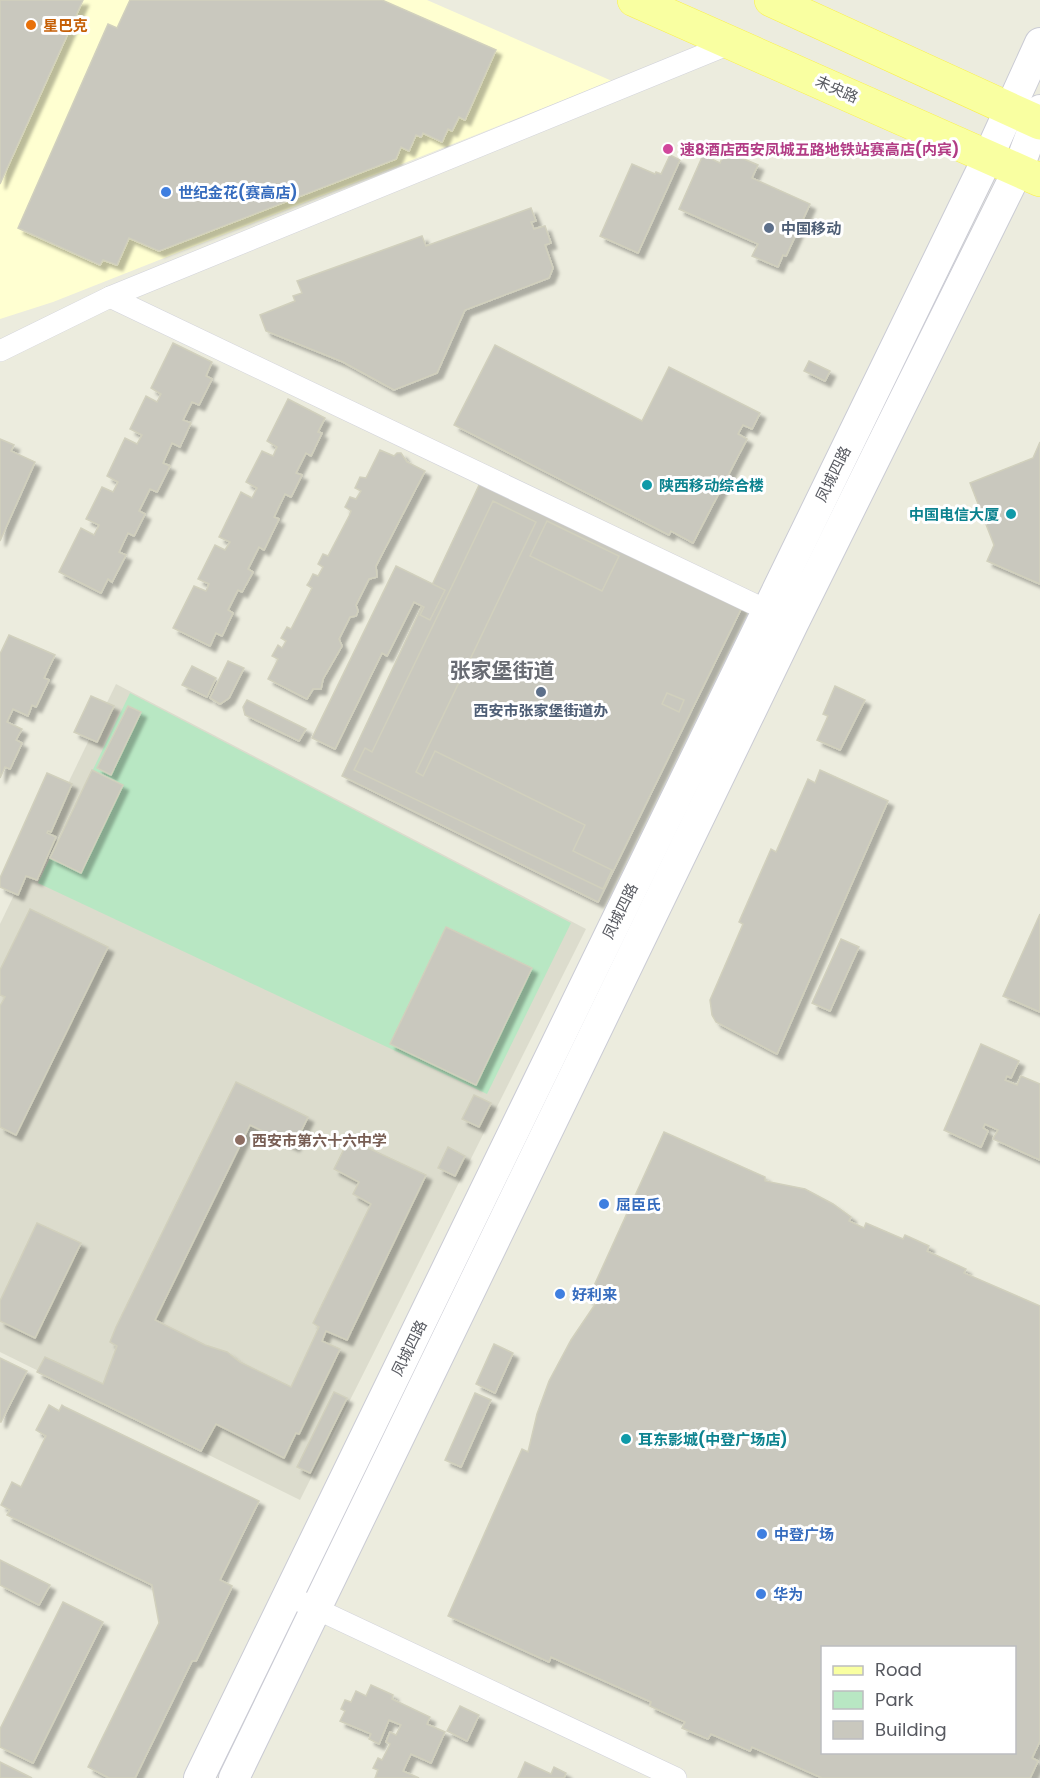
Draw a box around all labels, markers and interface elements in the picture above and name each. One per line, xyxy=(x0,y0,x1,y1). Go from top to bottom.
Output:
place label: 星巴克 xyxy=(43,15,88,36)
marker: 星巴克 xyxy=(24,18,38,32)
street label: 未央路 xyxy=(812,70,862,108)
place label: 速8酒店西安凤城五路地铁站赛高店(内宾) xyxy=(680,139,959,160)
marker: 速8酒店西安凤城五路地铁站赛高店(内宾) xyxy=(661,142,675,156)
place label: 世纪金花(赛高店) xyxy=(178,182,297,203)
marker: 世纪金花(赛高店) xyxy=(159,185,173,199)
place label: 中国移动 xyxy=(781,218,841,239)
marker: 中国移动 xyxy=(762,221,776,235)
street label: 凤城四路 xyxy=(810,442,856,506)
place label: 陕西移动综合楼 xyxy=(659,475,764,496)
marker: 陕西移动综合楼 xyxy=(640,478,654,492)
place label: 中国电信大厦 xyxy=(909,504,999,525)
marker: 中国电信大厦 xyxy=(1004,507,1018,521)
district label: 张家堡街道 xyxy=(450,656,555,685)
marker: 西安市张家堡街道办 xyxy=(534,685,548,699)
place label: 西安市张家堡街道办 xyxy=(473,700,609,721)
street label: 凤城四路 xyxy=(597,879,643,943)
place label: 西安市第六十六中学 xyxy=(252,1130,387,1151)
marker: 西安市第六十六中学 xyxy=(233,1133,247,1147)
place label: 屈臣氏 xyxy=(616,1194,661,1215)
marker: 屈臣氏 xyxy=(597,1197,611,1211)
place label: 好利来 xyxy=(572,1284,617,1305)
marker: 好利来 xyxy=(553,1287,567,1301)
street label: 凤城四路 xyxy=(386,1316,432,1380)
place label: 耳东影城(中登广场店) xyxy=(638,1429,787,1450)
marker: 耳东影城(中登广场店) xyxy=(619,1432,633,1446)
place label: 中登广场 xyxy=(774,1524,834,1545)
marker: 中登广场 xyxy=(755,1527,769,1541)
place label: 华为 xyxy=(773,1584,803,1605)
marker: 华为 xyxy=(754,1587,768,1601)
legend xyxy=(821,1646,1016,1754)
text: Road xyxy=(875,1657,922,1682)
text: Park xyxy=(875,1687,914,1712)
text: Building xyxy=(875,1717,947,1742)

